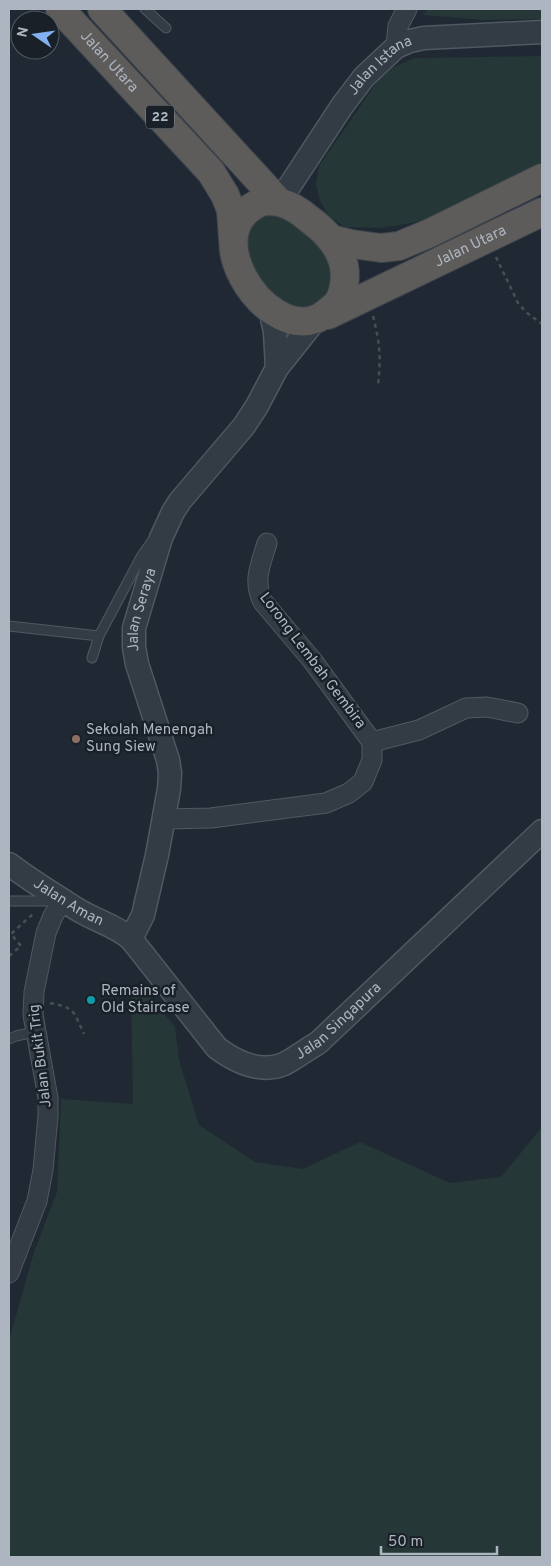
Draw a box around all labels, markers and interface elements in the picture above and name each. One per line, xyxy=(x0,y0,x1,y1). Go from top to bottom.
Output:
north arrow xyxy=(10,10,60,60)
text: N xyxy=(14,26,33,39)
street label: Jalan Utara xyxy=(76,27,142,97)
street label: Jalan Istana xyxy=(344,32,415,99)
road number: 22 xyxy=(146,105,174,128)
street label: Jalan Utara xyxy=(431,221,509,272)
street label: Jalan Seraya xyxy=(124,566,161,653)
street label: Lorong Lembah Gembira xyxy=(255,589,369,733)
place label: Sekolah Menengah Sung Siew xyxy=(86,721,213,757)
marker: Sekolah Menengah Sung Siew xyxy=(70,733,82,745)
street label: Jalan Aman xyxy=(29,874,107,931)
street label: Jalan Singapura xyxy=(292,978,385,1064)
place label: Remains of Old Staircase xyxy=(101,982,190,1018)
marker: Remains of Old Staircase xyxy=(85,994,97,1006)
street label: Jalan Bukit Trig xyxy=(25,1003,57,1109)
scale bar xyxy=(381,1524,497,1556)
text: 50 m xyxy=(388,1533,423,1552)

